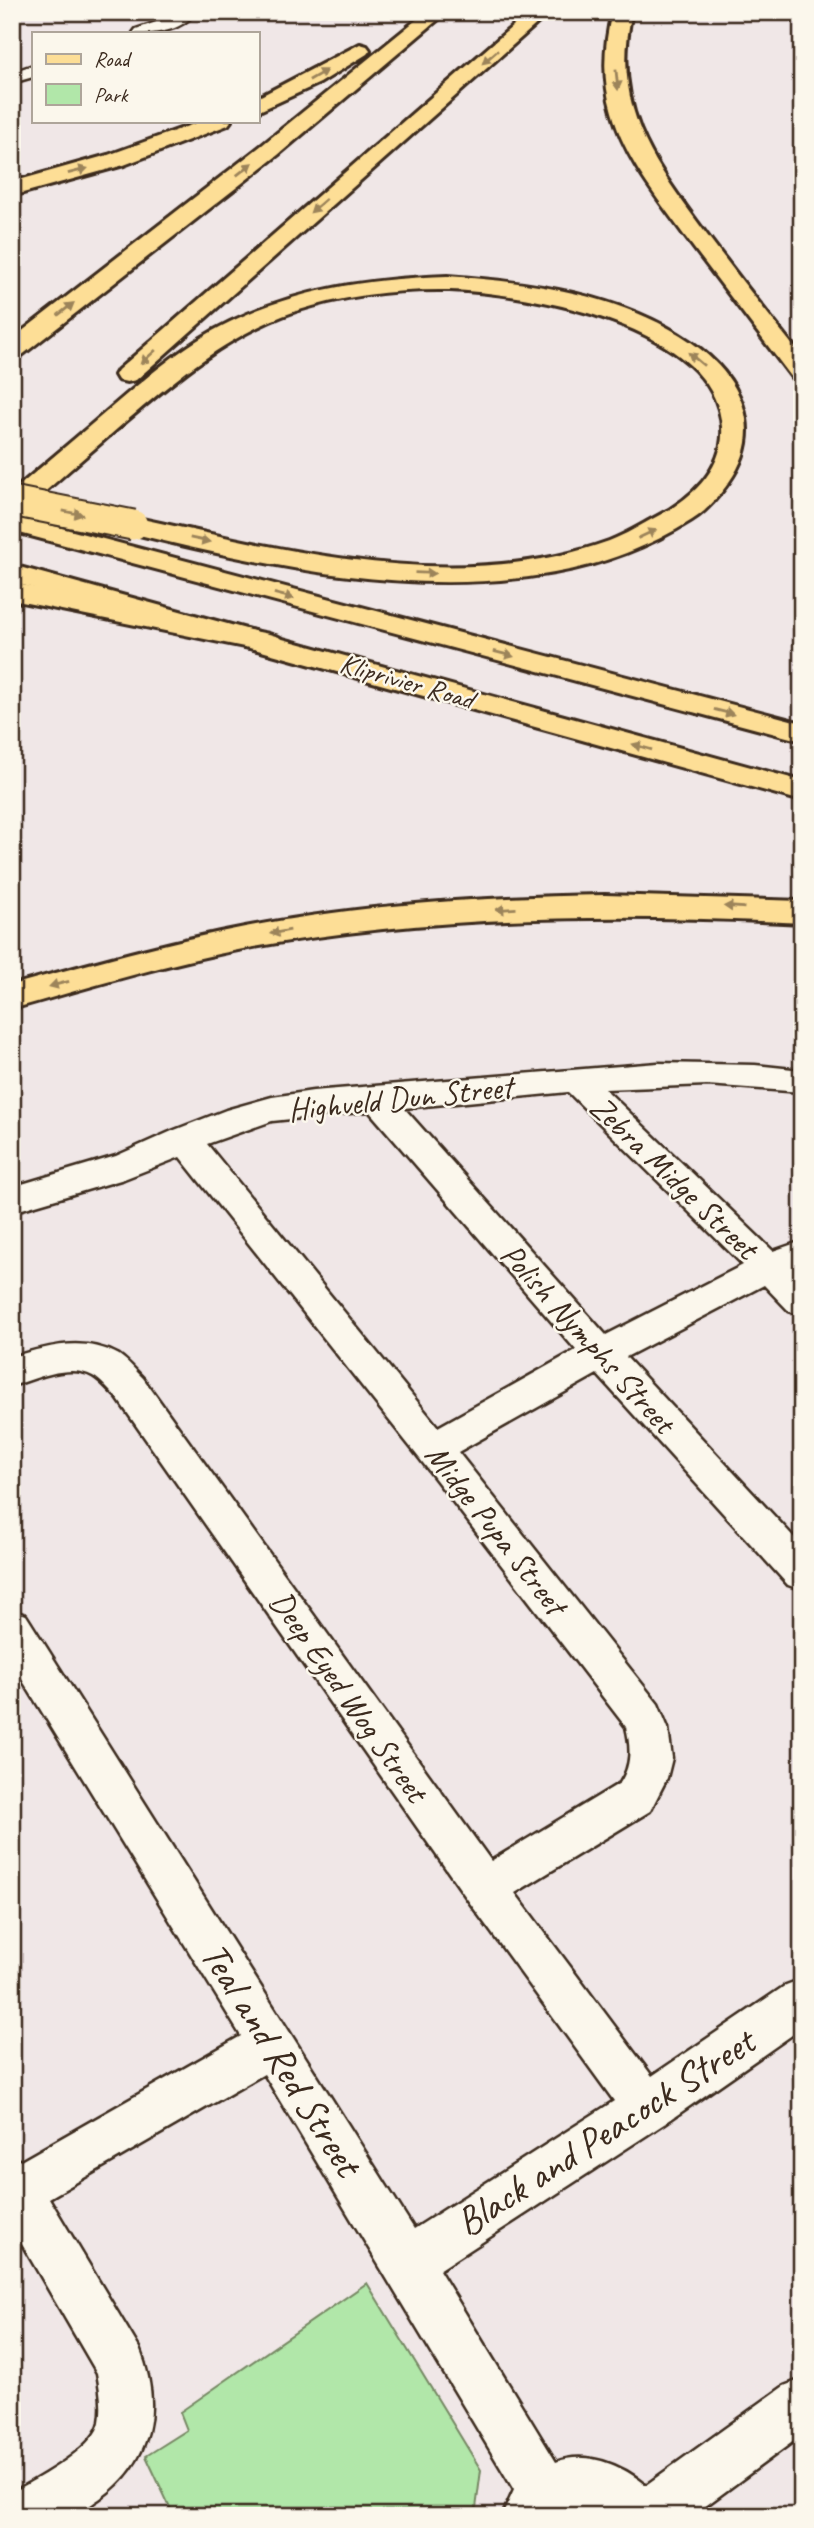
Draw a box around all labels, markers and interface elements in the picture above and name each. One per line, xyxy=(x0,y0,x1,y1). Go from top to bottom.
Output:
legend xyxy=(32,32,259,122)
text: Road xyxy=(94,46,133,72)
one-way arrow xyxy=(481,49,498,64)
one-way arrow xyxy=(309,69,328,81)
one-way arrow xyxy=(612,69,623,91)
text: Park xyxy=(94,82,129,108)
one-way arrow xyxy=(236,162,254,177)
one-way arrow xyxy=(67,165,89,176)
one-way arrow xyxy=(309,198,327,214)
one-way arrow xyxy=(57,303,75,317)
one-way arrow xyxy=(139,349,156,364)
one-way arrow xyxy=(688,352,705,367)
one-way arrow xyxy=(62,508,84,519)
one-way arrow xyxy=(637,529,657,540)
one-way arrow xyxy=(189,534,211,545)
one-way arrow xyxy=(414,567,436,578)
one-way arrow xyxy=(273,591,295,602)
street label: Kliprivier Road xyxy=(336,645,482,718)
one-way arrow xyxy=(493,649,515,660)
one-way arrow xyxy=(713,707,735,718)
one-way arrow xyxy=(631,741,652,751)
one-way arrow xyxy=(722,902,744,913)
one-way arrow xyxy=(495,904,517,915)
one-way arrow xyxy=(269,927,291,938)
one-way arrow xyxy=(48,979,70,990)
street label: Highveld Dun Street xyxy=(286,1065,518,1131)
street label: Zebra Midge Street xyxy=(581,1086,769,1270)
street label: Polish Nymphs Street xyxy=(492,1234,687,1444)
street label: Midge Pupa Street xyxy=(416,1435,578,1626)
street label: Deep Eyed Wog Street xyxy=(261,1582,439,1812)
street label: Teal and Red Street xyxy=(189,1933,375,2188)
street label: Black and Peacock Street xyxy=(446,2015,767,2247)

